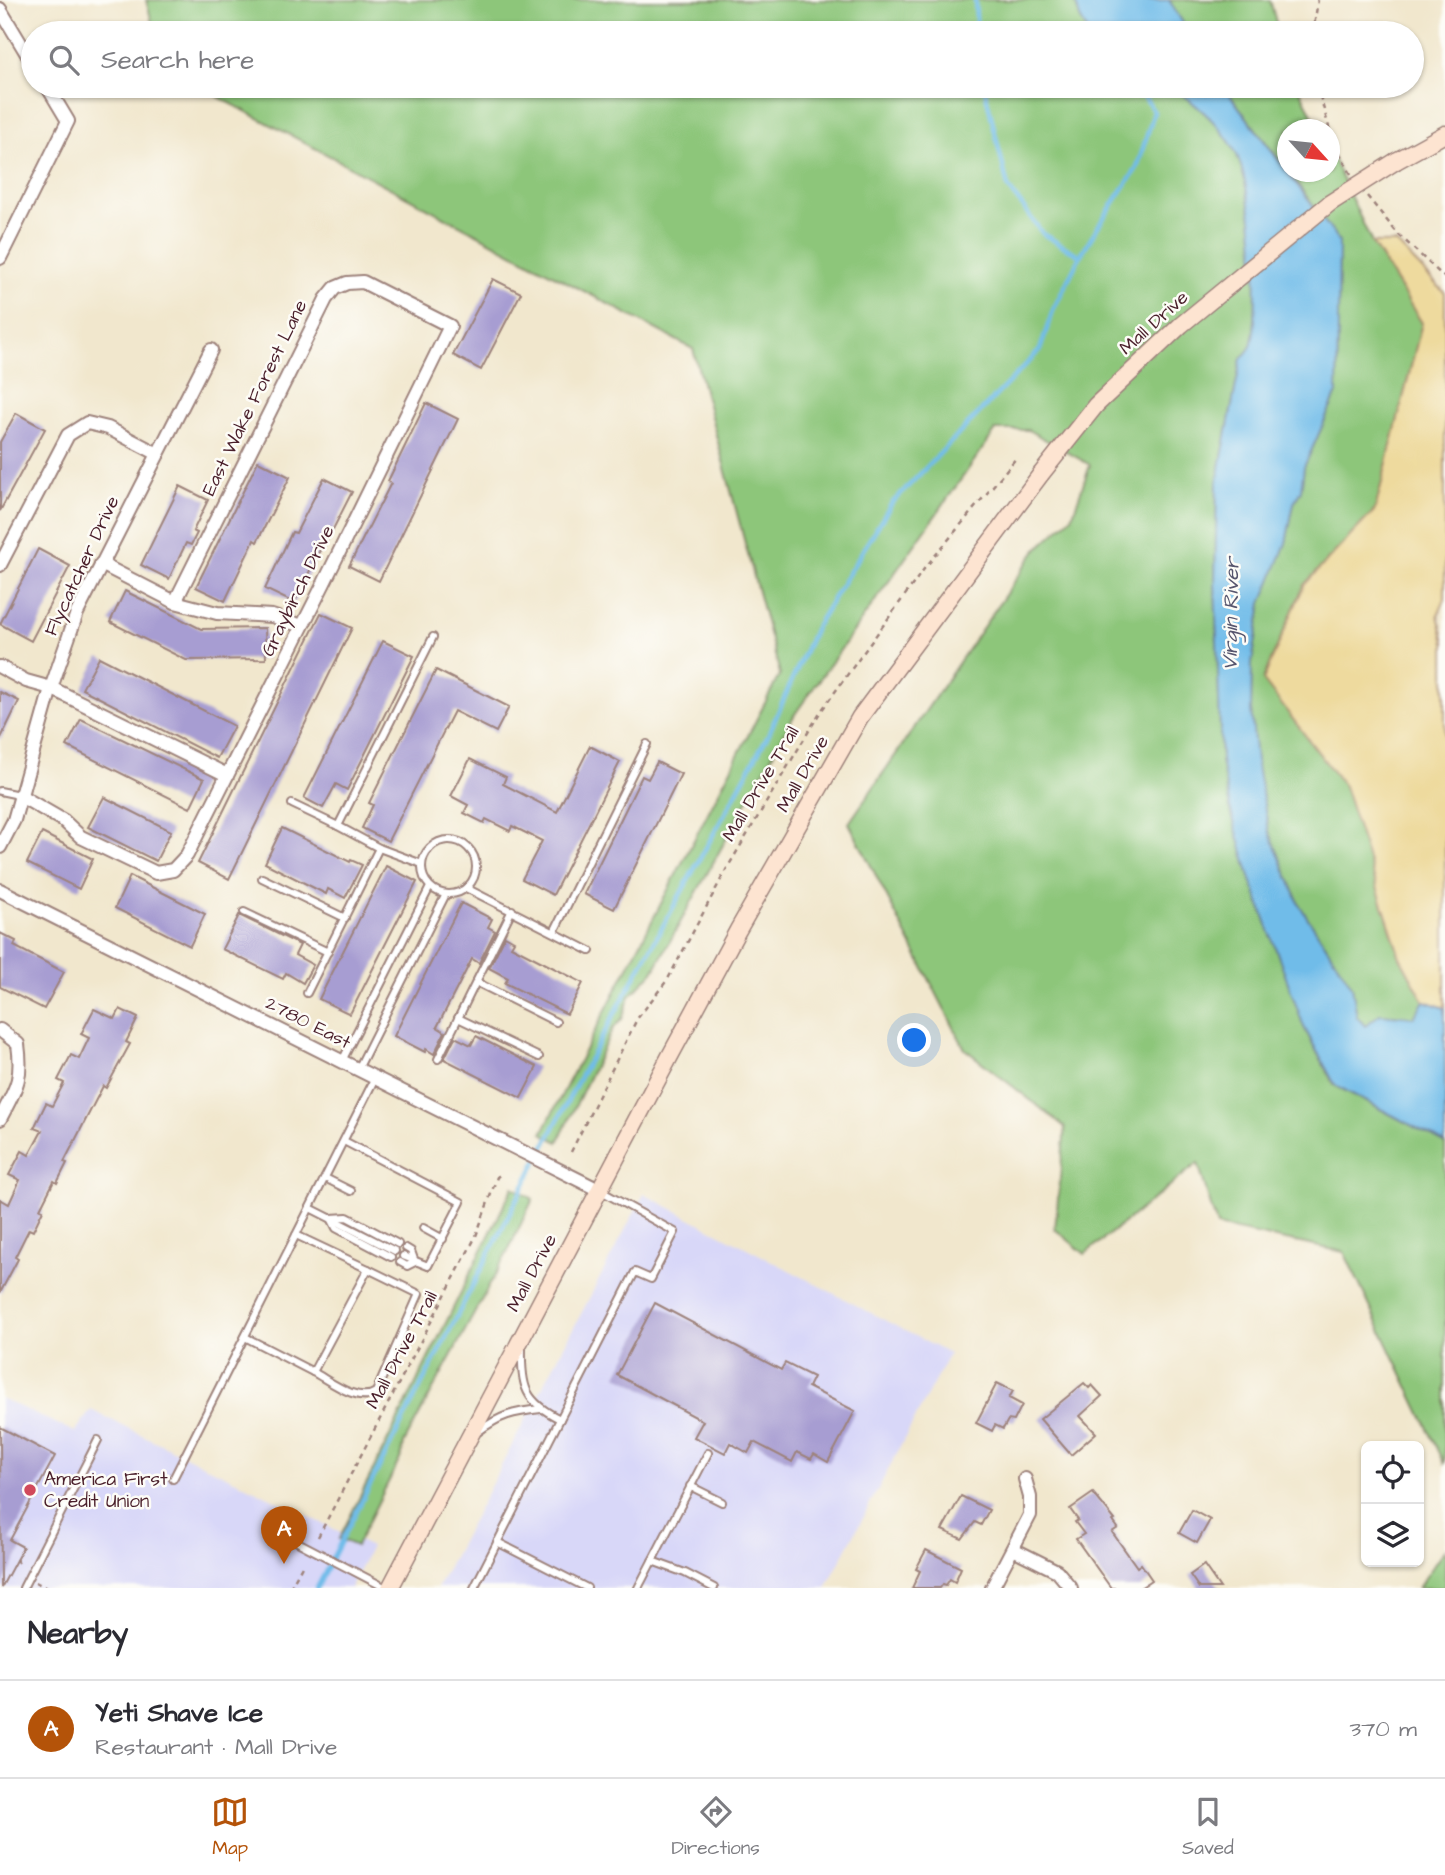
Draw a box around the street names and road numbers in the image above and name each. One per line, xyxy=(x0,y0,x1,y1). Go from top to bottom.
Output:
street label: Mall Drive xyxy=(1113,285,1195,361)
street label: East Wake Forest Lane xyxy=(196,296,314,500)
street label: Flycatcher Drive xyxy=(38,492,127,641)
street label: Graybirch Drive xyxy=(255,521,342,661)
street label: Mall Drive Trail xyxy=(716,721,806,847)
street label: Mall Drive xyxy=(770,731,836,817)
street label: 2780 East xyxy=(261,990,356,1056)
street label: Mall Drive xyxy=(500,1229,564,1317)
street label: Mall Drive Trail xyxy=(360,1286,444,1414)

